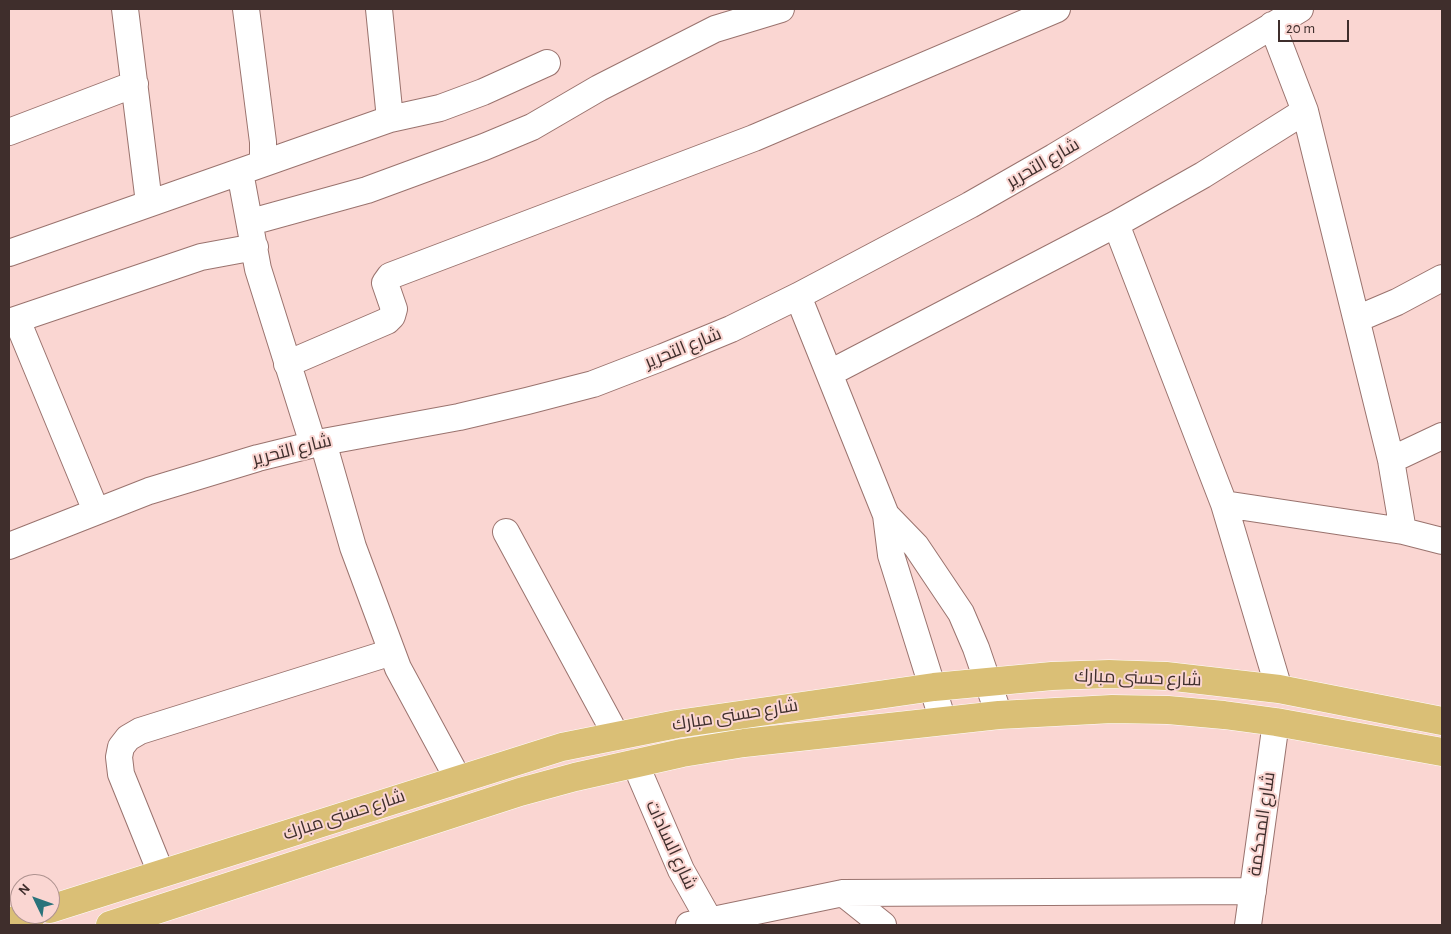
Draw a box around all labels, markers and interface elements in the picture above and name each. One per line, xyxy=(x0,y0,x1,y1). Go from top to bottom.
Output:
scale bar xyxy=(1281,10,1352,42)
text: 20 m xyxy=(1286,21,1315,36)
street label: شارع التحرير xyxy=(1003,133,1083,193)
street label: شارع التحرير xyxy=(641,323,725,373)
street label: شارع التحرير xyxy=(250,430,334,470)
street label: شارع حسنى مبارك xyxy=(1074,665,1202,691)
street label: شارع حسنى مبارك xyxy=(670,694,800,736)
street label: شارع المحكمة xyxy=(1244,770,1280,878)
street label: شارع حسنى مبارك xyxy=(280,785,408,845)
street label: شارع السادات xyxy=(641,797,701,893)
north arrow xyxy=(10,874,60,924)
text: N xyxy=(16,881,33,898)

